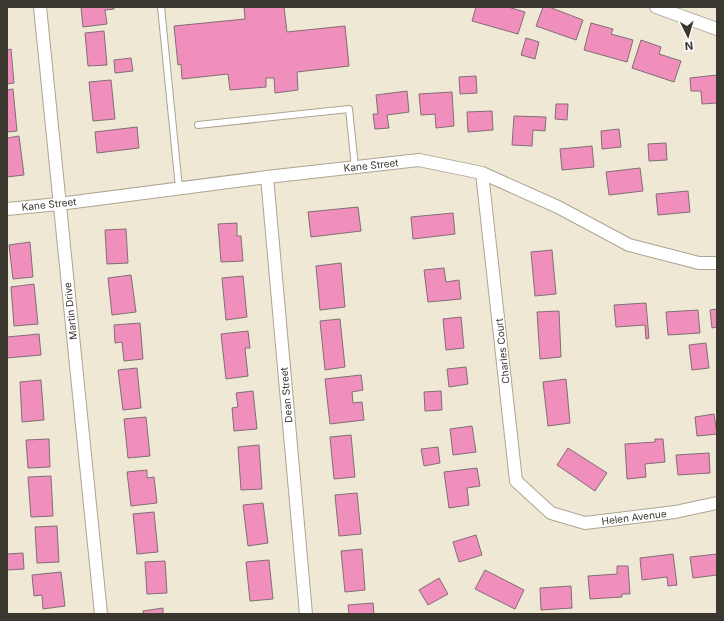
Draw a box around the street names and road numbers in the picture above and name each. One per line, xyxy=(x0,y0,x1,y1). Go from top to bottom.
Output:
street label: Kane Street xyxy=(343,156,400,174)
street label: Kane Street xyxy=(21,195,78,213)
street label: Martin Drive xyxy=(61,281,79,340)
street label: Charles Court xyxy=(493,317,511,384)
street label: Dean Street xyxy=(278,366,294,423)
street label: Helen Avenue xyxy=(601,507,667,527)

